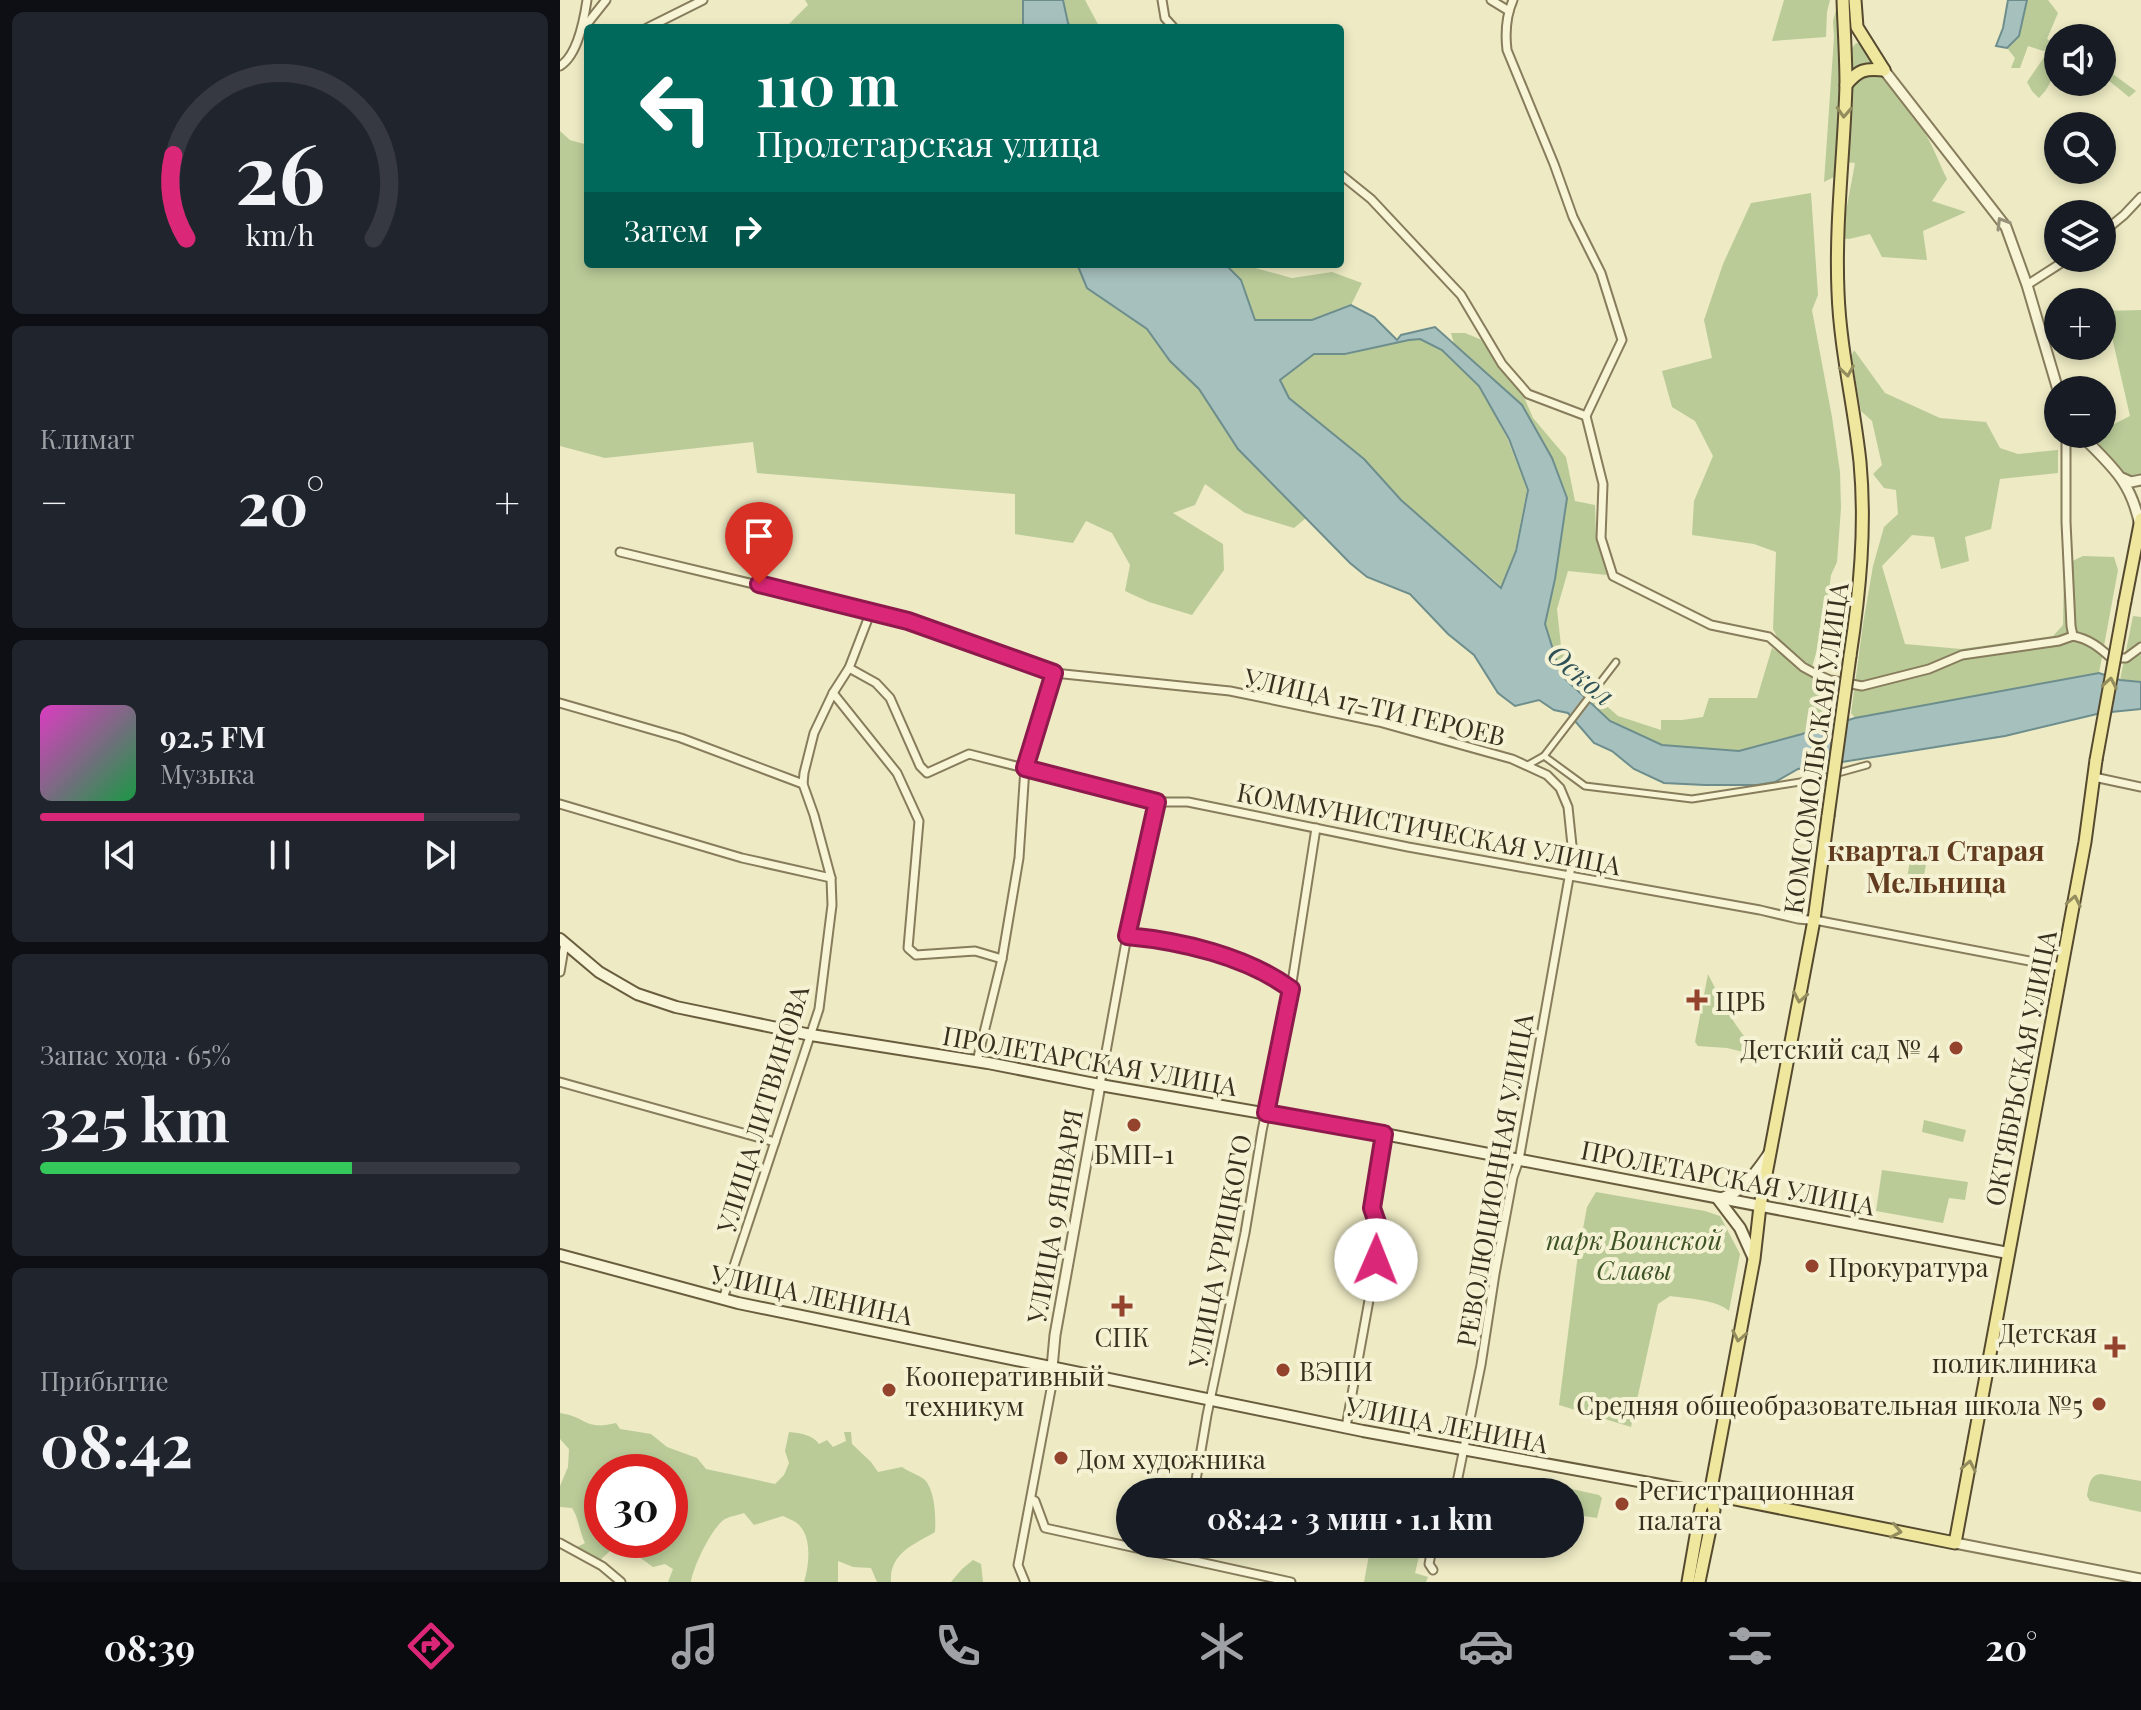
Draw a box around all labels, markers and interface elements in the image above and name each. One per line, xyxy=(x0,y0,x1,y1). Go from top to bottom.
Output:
map controls xyxy=(2044,24,2116,448)
button: sound xyxy=(2044,24,2116,96)
text: 110 m xyxy=(756,46,899,121)
icon: left xyxy=(624,56,728,160)
one-way arrow xyxy=(1836,106,1853,119)
button: search xyxy=(2044,112,2116,184)
text: 26 xyxy=(235,115,325,226)
text: Пролетарская улица xyxy=(756,118,1100,166)
button: layers xyxy=(2044,200,2116,272)
icon: right xyxy=(725,208,769,252)
text: Затем xyxy=(624,210,709,250)
text: km/h xyxy=(246,215,314,253)
one-way arrow xyxy=(1997,217,2012,232)
button: + xyxy=(2044,288,2116,360)
one-way arrow xyxy=(1838,365,1855,378)
button: − xyxy=(2044,376,2116,448)
text: Климат xyxy=(40,421,134,456)
text: 20° xyxy=(238,461,325,541)
text: − xyxy=(40,471,68,530)
text: + xyxy=(494,471,520,530)
pin xyxy=(725,502,793,584)
icon: arrive xyxy=(737,514,781,558)
street label: КОМСОМОЛЬСКАЯ УЛИЦА xyxy=(1774,579,1856,916)
water label: Оскол xyxy=(1541,635,1623,713)
street label: УЛИЦА 17-ТИ ГЕРОЕВ xyxy=(1240,659,1509,753)
one-way arrow xyxy=(2101,676,2118,690)
text: 92.5 FM xyxy=(160,716,266,756)
text: Музыка xyxy=(160,756,255,791)
street label: КОММУНИСТИЧЕСКАЯ УЛИЦА xyxy=(1234,774,1624,883)
district label: квартал Старая Мельница xyxy=(1827,831,2045,900)
icon: previous xyxy=(98,833,142,877)
icon: pause xyxy=(258,833,302,877)
icon: next xyxy=(418,833,462,877)
one-way arrow xyxy=(2064,894,2081,908)
street label: ОКТЯБРЬСКАЯ УЛИЦА xyxy=(1976,927,2064,1209)
street label: УЛИЦА ЛИТВИНОВА xyxy=(707,980,817,1238)
place label: ЦРБ xyxy=(1715,983,1766,1018)
marker: ЦРБ xyxy=(1686,989,1708,1011)
one-way arrow xyxy=(1792,990,1809,1003)
street label: РЕВОЛЮЦИОННАЯ УЛИЦА xyxy=(1447,1010,1541,1349)
street label: ПРОЛЕТАРСКАЯ УЛИЦА xyxy=(940,1017,1241,1103)
place label: Детский сад № 4 xyxy=(1740,1031,1940,1066)
text: Запас хода · 65% xyxy=(40,1037,231,1072)
marker: Детский сад № 4 xyxy=(1947,1039,1965,1057)
text: 325 km xyxy=(40,1077,230,1157)
street label: УЛИЦА 9 ЯНВАРЯ xyxy=(1018,1106,1090,1327)
marker: БМП-1 xyxy=(1125,1116,1143,1134)
street label: УЛИЦА УРИЦКОГО xyxy=(1179,1131,1259,1372)
street label: ПРОЛЕТАРСКАЯ УЛИЦА xyxy=(1578,1131,1878,1223)
place label: БМП-1 xyxy=(1094,1136,1174,1171)
position arrow xyxy=(1334,1218,1418,1302)
park label: парк Воинской Славы xyxy=(1546,1222,1724,1287)
place label: Прокуратура xyxy=(1828,1249,1988,1284)
street label: УЛИЦА ЛЕНИНА xyxy=(707,1255,917,1333)
marker: Прокуратура xyxy=(1803,1257,1821,1275)
marker: СПК xyxy=(1111,1295,1133,1317)
place label: Детская поликлиника xyxy=(1932,1315,2097,1380)
place label: СПК xyxy=(1094,1319,1150,1354)
one-way arrow xyxy=(1732,1329,1749,1343)
marker: Детская поликлиника xyxy=(2104,1336,2126,1358)
place label: ВЭПИ xyxy=(1299,1353,1373,1388)
place label: Кооперативный техникум xyxy=(905,1358,1105,1423)
marker: ВЭПИ xyxy=(1274,1361,1292,1379)
text: Прибытие xyxy=(40,1363,169,1398)
marker: Кооперативный техникум xyxy=(880,1381,898,1399)
street label: УЛИЦА ЛЕНИНА xyxy=(1342,1387,1552,1461)
place label: Средняя общеобразовательная школа №5 xyxy=(1576,1387,2083,1422)
marker: Средняя общеобразовательная школа №5 xyxy=(2090,1395,2108,1413)
text: 08:42 xyxy=(40,1403,193,1483)
place label: Дом художника xyxy=(1077,1441,1266,1476)
marker: Дом художника xyxy=(1052,1449,1070,1467)
speed limit sign: 30 xyxy=(584,1454,688,1558)
one-way arrow xyxy=(1960,1460,1977,1474)
place label: Регистрационная палата xyxy=(1638,1472,1855,1537)
marker: Регистрационная палата xyxy=(1613,1495,1631,1513)
text: 08:42 · 3 мин · 1.1 km xyxy=(1207,1498,1493,1538)
one-way arrow xyxy=(1889,1522,1902,1539)
icon: directions xyxy=(403,1618,459,1674)
icon: music xyxy=(667,1618,723,1674)
icon: phone xyxy=(930,1618,986,1674)
icon: climate xyxy=(1194,1618,1250,1674)
icon: car xyxy=(1458,1618,1514,1674)
icon: filters xyxy=(1722,1618,1778,1674)
text: 08:39 xyxy=(104,1622,195,1670)
text: 20° xyxy=(1985,1622,2037,1670)

